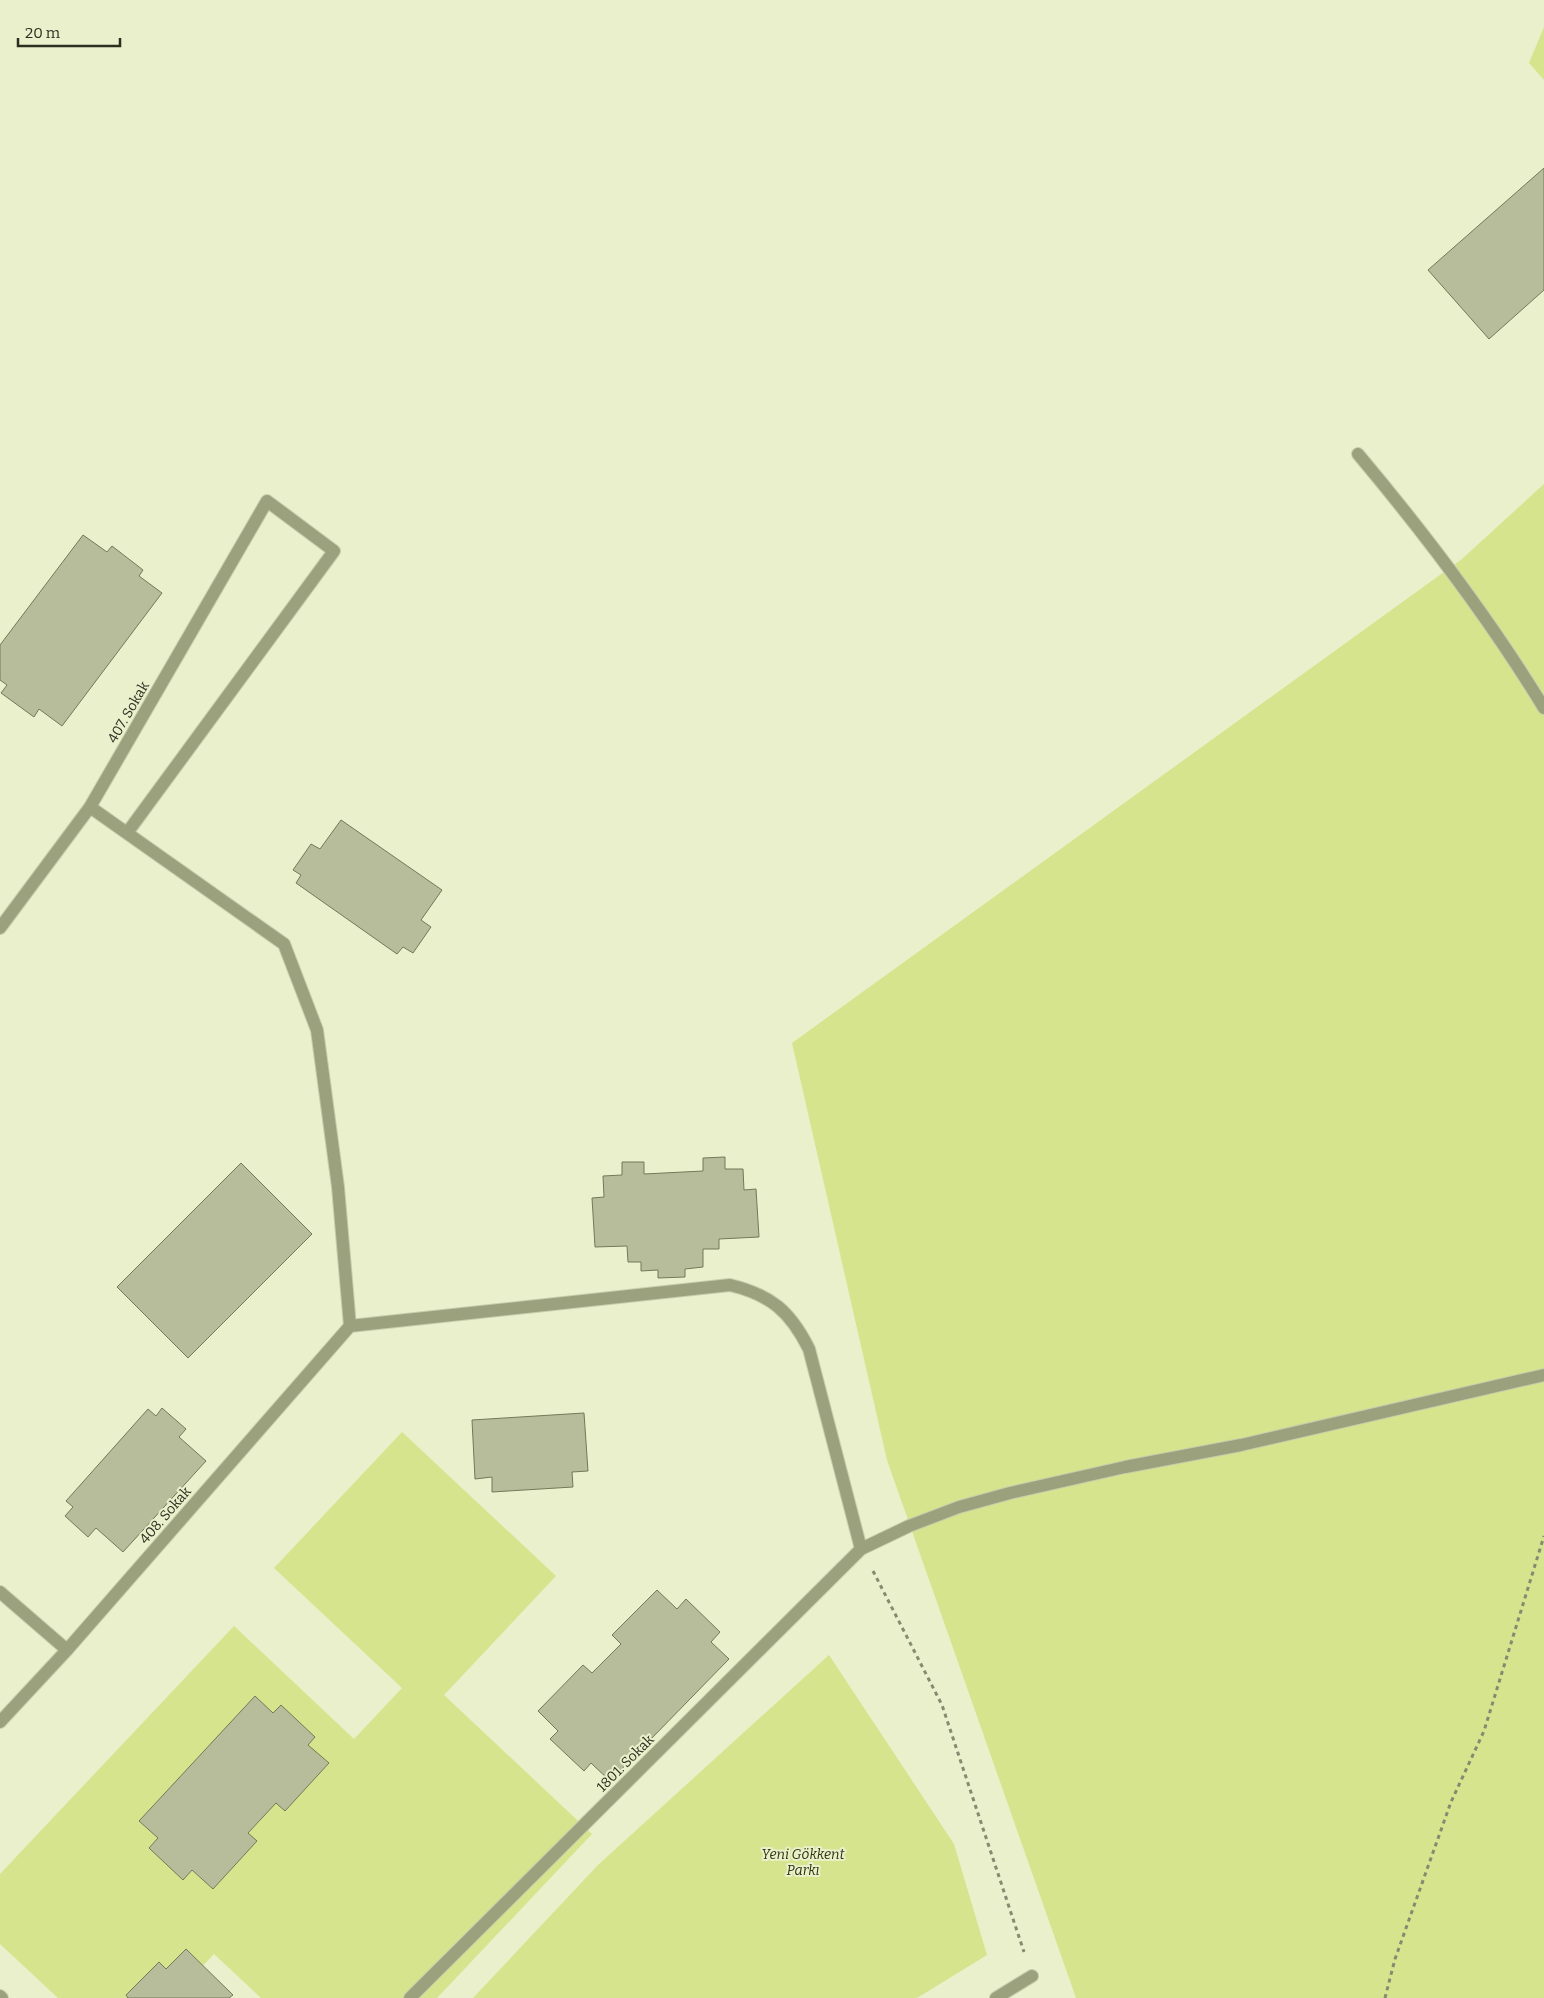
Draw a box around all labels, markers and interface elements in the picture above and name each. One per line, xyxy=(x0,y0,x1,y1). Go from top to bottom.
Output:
scale bar xyxy=(18,15,120,47)
text: 20 m xyxy=(25,24,61,42)
street label: 407. Sokak xyxy=(104,678,153,746)
street label: 408. Sokak xyxy=(136,1483,195,1547)
street label: 1801. Sokak xyxy=(593,1731,658,1795)
park label: Yeni Gökkent Parkı xyxy=(762,1846,845,1879)

